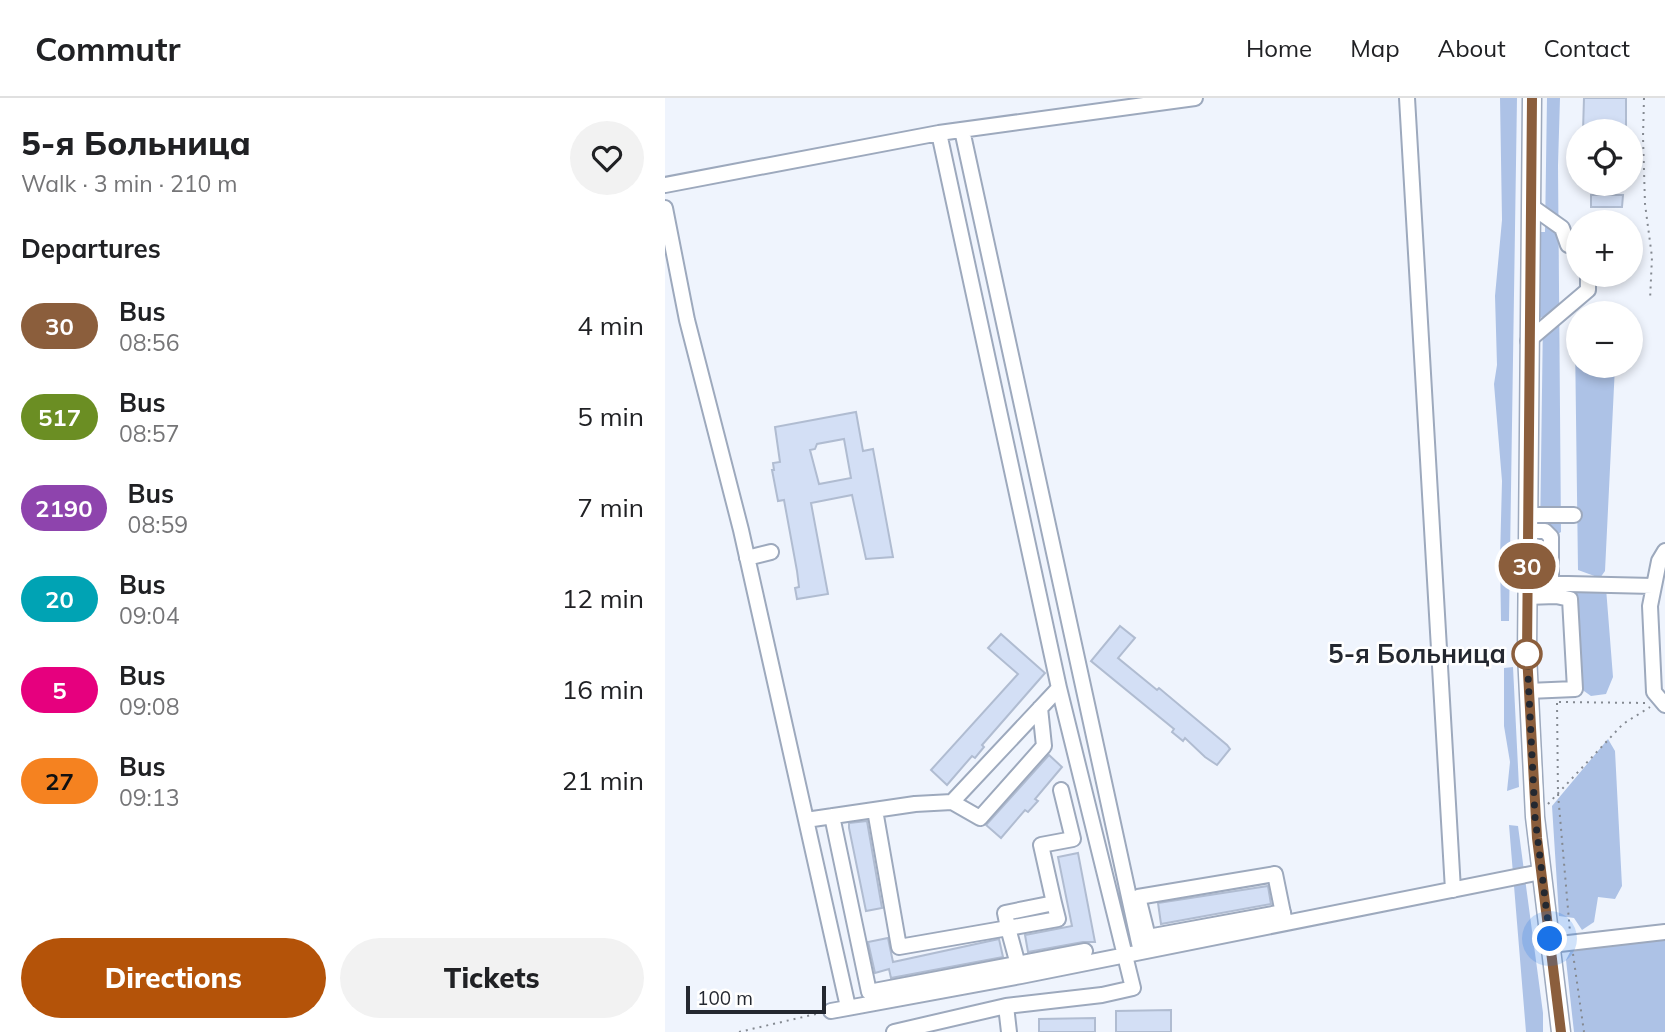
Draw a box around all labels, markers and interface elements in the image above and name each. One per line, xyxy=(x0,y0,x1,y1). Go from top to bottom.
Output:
text: Commutr xyxy=(35,28,180,69)
text: Home xyxy=(1246,33,1312,63)
text: Map xyxy=(1350,33,1400,63)
text: About xyxy=(1438,33,1506,63)
text: Contact xyxy=(1544,33,1630,63)
map controls xyxy=(1566,119,1643,378)
button: locate xyxy=(1566,119,1643,196)
button: heart xyxy=(570,121,644,195)
text: 5-я Больница xyxy=(21,122,251,163)
text: Walk · 3 min · 210 m xyxy=(21,169,238,198)
button: + xyxy=(1566,210,1643,287)
text: Departures xyxy=(21,232,161,265)
text: Bus xyxy=(119,295,165,328)
button: − xyxy=(1566,301,1643,378)
text: 4 min xyxy=(577,309,644,342)
text: 30 xyxy=(45,311,74,341)
text: 08:56 xyxy=(119,328,179,357)
text: Bus xyxy=(119,386,165,419)
text: 5 min xyxy=(577,400,644,433)
text: 517 xyxy=(38,402,81,432)
text: 08:57 xyxy=(119,419,179,448)
text: Bus xyxy=(128,477,174,510)
text: 7 min xyxy=(577,491,644,524)
text: 2190 xyxy=(35,493,93,523)
text: 08:59 xyxy=(128,510,188,539)
line badge: 30 xyxy=(1495,543,1559,589)
text: 30 xyxy=(1513,551,1541,581)
text: Bus xyxy=(119,568,165,601)
text: 12 min xyxy=(562,582,644,615)
text: 20 xyxy=(45,584,74,614)
text: 09:04 xyxy=(119,601,179,630)
place label: 5-я Больница xyxy=(1328,637,1506,670)
marker: 5-я Больница xyxy=(1512,639,1542,669)
text: Bus xyxy=(119,659,165,692)
text: 16 min xyxy=(562,673,644,706)
text: 5 xyxy=(52,675,67,705)
text: 09:08 xyxy=(119,692,179,721)
text: Bus xyxy=(119,750,165,783)
text: 21 min xyxy=(562,764,644,797)
text: 27 xyxy=(45,766,74,796)
text: 09:13 xyxy=(119,783,179,812)
your location xyxy=(1532,921,1567,956)
button: Directions xyxy=(21,938,326,1018)
button: Tickets xyxy=(340,938,644,1018)
scale bar xyxy=(686,983,826,1015)
text: 100 m xyxy=(697,986,753,1010)

